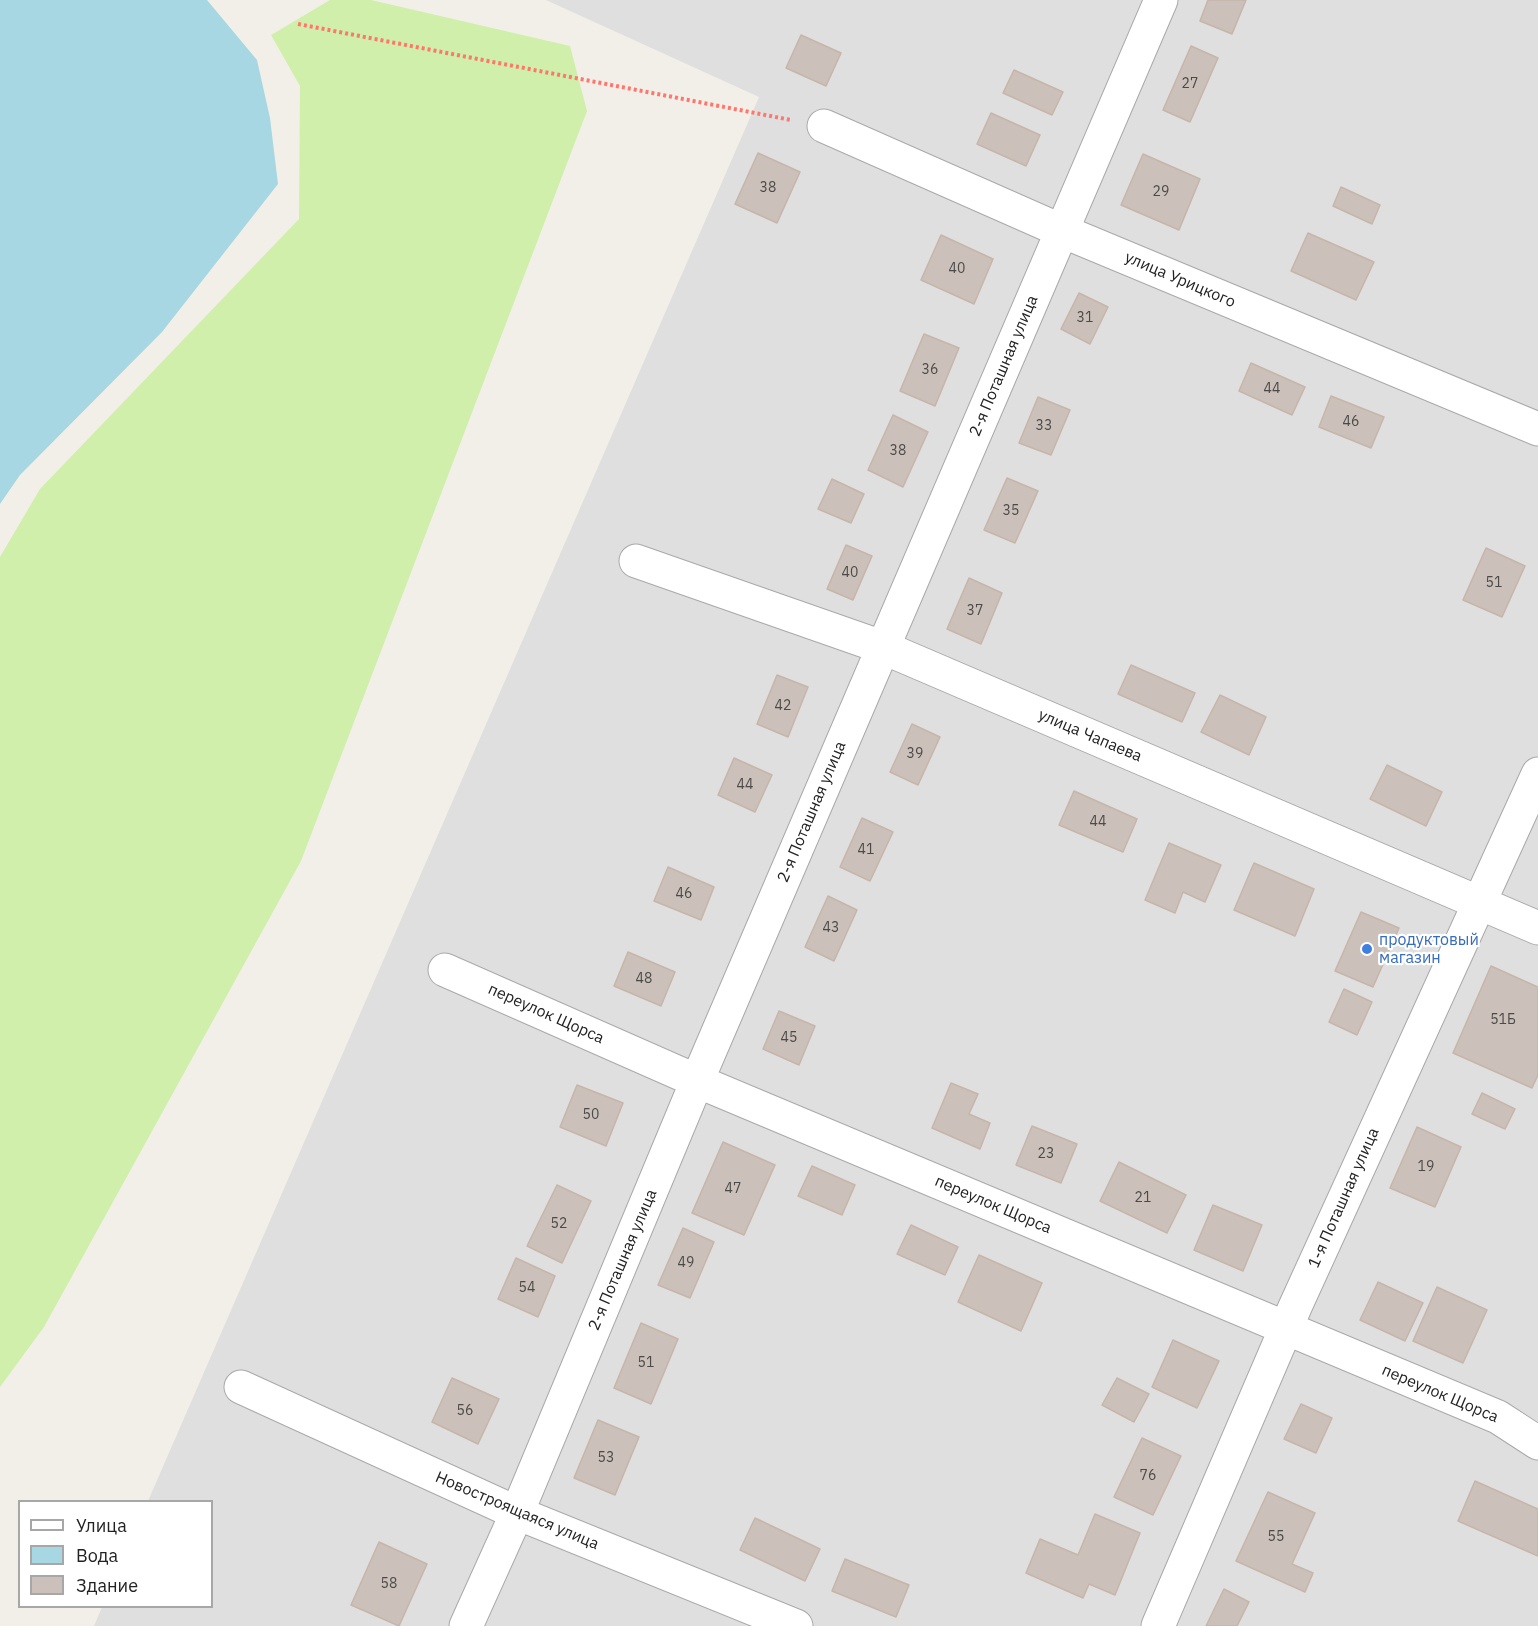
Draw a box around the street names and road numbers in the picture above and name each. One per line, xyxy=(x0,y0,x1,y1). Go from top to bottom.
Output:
street label: улица Урицкого xyxy=(1122,248,1238,312)
street label: 2-я Поташная улица xyxy=(966,293,1042,439)
street label: улица Чапаева xyxy=(1035,706,1145,766)
street label: 2-я Поташная улица xyxy=(774,739,850,885)
street label: переулок Щорса xyxy=(485,980,607,1048)
street label: 1-я Поташная улица xyxy=(1304,1125,1384,1271)
street label: переулок Щорса xyxy=(932,1172,1054,1238)
street label: 2-я Поташная улица xyxy=(585,1187,661,1333)
street label: переулок Щорса xyxy=(1379,1361,1501,1427)
street label: Новостроящаяся улица xyxy=(432,1468,602,1554)

